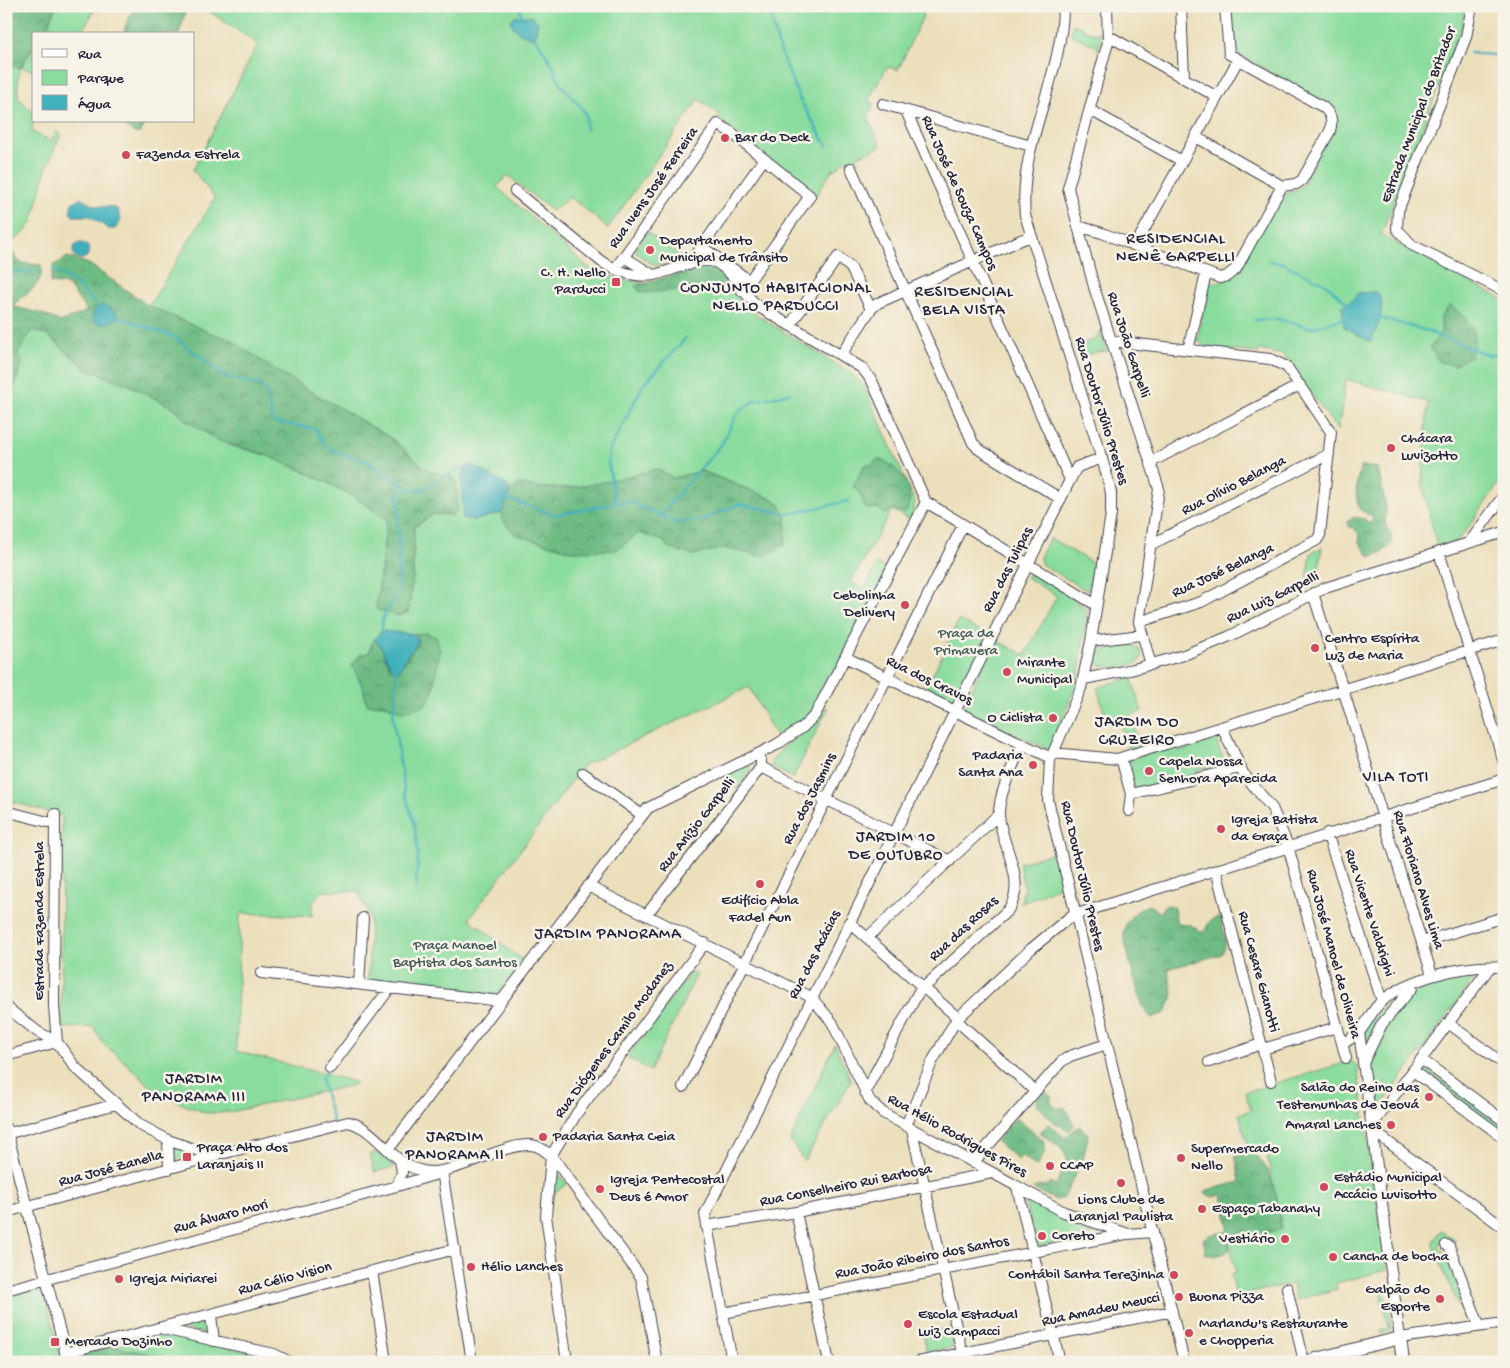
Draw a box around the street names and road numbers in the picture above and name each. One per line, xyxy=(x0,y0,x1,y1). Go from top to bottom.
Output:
street label: Estrada Municipal do Britador xyxy=(1377,23,1461,205)
street label: Rua José de Souza Campos xyxy=(917,113,1001,274)
street label: Rua Ivens José Ferreira xyxy=(605,123,703,252)
street label: Rua João Garpelli xyxy=(1102,290,1154,400)
street label: Rua Doutor Júlio Prestes xyxy=(1070,335,1132,487)
street label: Rua Olívio Belanga xyxy=(1179,452,1290,520)
street label: Rua das Tulipas xyxy=(979,524,1037,616)
street label: Rua José Belanga xyxy=(1169,539,1277,602)
street label: Rua Luiz Garpelli xyxy=(1224,568,1322,628)
street label: Rua dos Cravos xyxy=(883,652,976,710)
street label: Rua dos Jasmins xyxy=(779,750,841,848)
street label: Rua Anízio Garpelli xyxy=(654,774,740,876)
street label: Rua Doutor Júlio Prestes xyxy=(1056,799,1108,953)
street label: Rua Floriano Alves Lima xyxy=(1388,808,1448,952)
street label: Estrada Fazenda Estrela xyxy=(31,841,49,1001)
street label: Rua Vicente Valdrighi xyxy=(1340,847,1398,979)
street label: Rua José Manoel de Oliveira xyxy=(1302,867,1364,1041)
street label: Rua das Rosas xyxy=(926,892,1003,966)
street label: Rua das Acácias xyxy=(785,907,845,1003)
street label: Rua Cesare Gianotti xyxy=(1233,910,1283,1034)
street label: Rua Diógenes Camilo Modanez xyxy=(551,958,677,1122)
street label: Rua Hélio Rodrigues Pires xyxy=(884,1090,1030,1182)
street label: Rua José Zanella xyxy=(57,1146,166,1192)
street label: Rua Conselheiro Rui Barbosa xyxy=(759,1160,934,1211)
street label: Rua Álvaro Mori xyxy=(172,1196,270,1238)
street label: Rua João Ribeiro dos Santos xyxy=(834,1232,1011,1284)
street label: Rua Célio Vision xyxy=(236,1258,334,1300)
street label: Rua Amadeu Meucci xyxy=(1040,1289,1162,1331)

